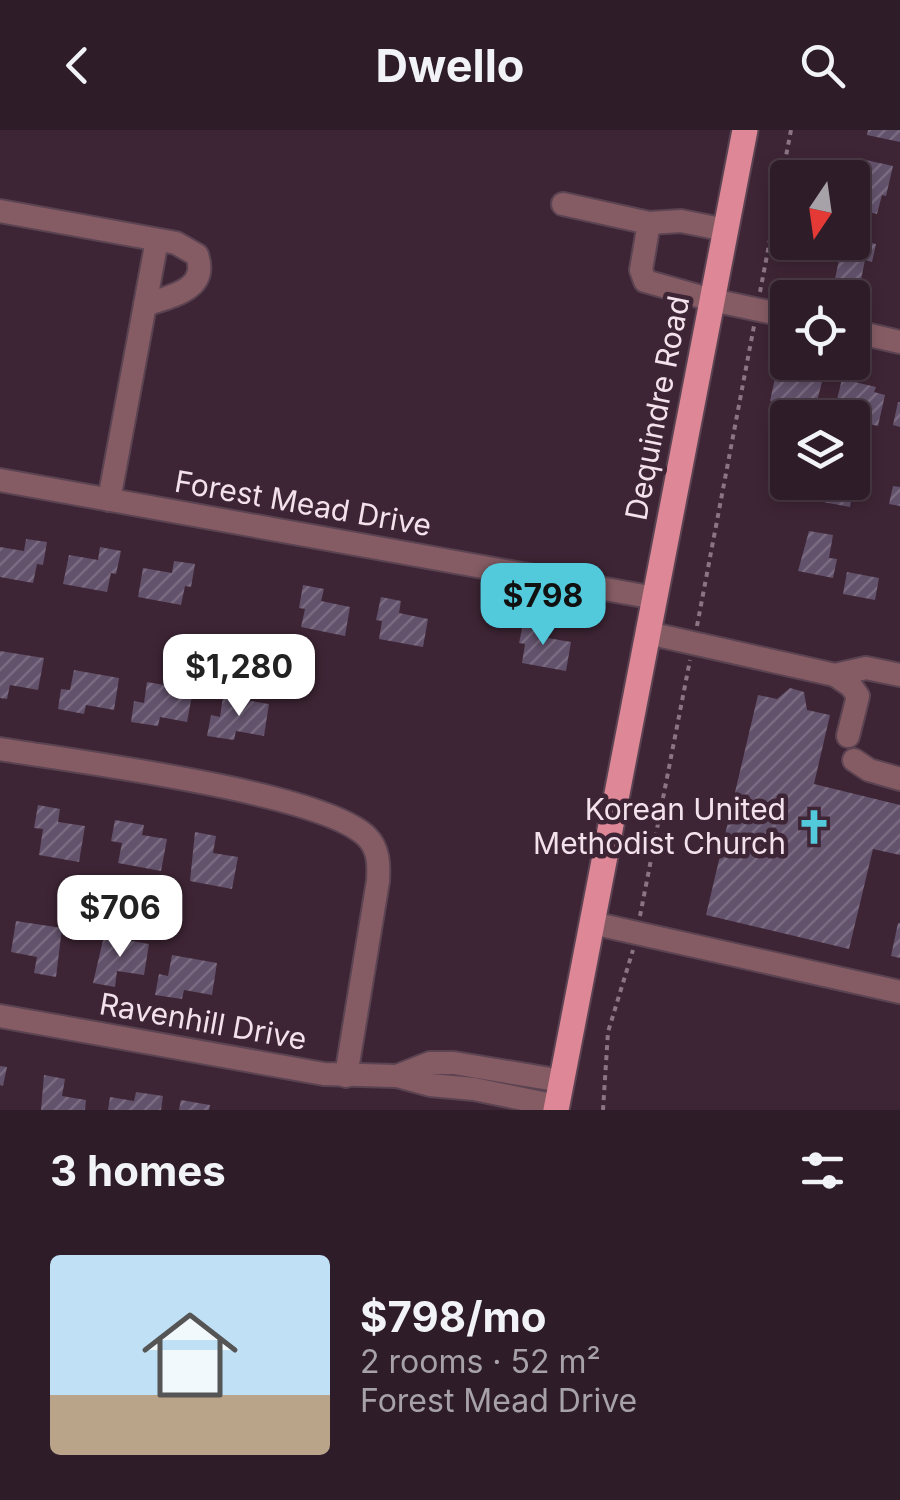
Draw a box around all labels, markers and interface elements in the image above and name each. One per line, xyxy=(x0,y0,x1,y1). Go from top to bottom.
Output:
icon: back xyxy=(50,38,105,93)
text: Dwello xyxy=(376,38,524,93)
icon: search xyxy=(795,38,850,93)
north arrow xyxy=(770,160,870,260)
map controls xyxy=(770,160,870,500)
button: locate xyxy=(770,280,870,380)
street label: Dequindre Road xyxy=(618,293,696,523)
button: layers xyxy=(770,400,870,500)
street label: Forest Mead Drive xyxy=(172,463,434,543)
pin: $798 xyxy=(484,563,602,648)
text: $798 xyxy=(503,576,583,615)
pin: $1,280 xyxy=(158,634,320,719)
text: $1,280 xyxy=(185,647,293,686)
place label: Korean United Methodist Church xyxy=(533,791,786,861)
church icon: Korean United Methodist Church xyxy=(795,808,833,846)
pin: $706 xyxy=(61,875,179,960)
text: $706 xyxy=(79,888,161,927)
street label: Ravenhill Drive xyxy=(97,985,309,1057)
icon: filters xyxy=(795,1143,850,1198)
text: 3 homes xyxy=(50,1145,226,1196)
text: $798/mo xyxy=(360,1291,547,1342)
icon: home xyxy=(130,1295,250,1415)
text: 2 rooms · 52 m² xyxy=(360,1342,601,1381)
text: Forest Mead Drive xyxy=(360,1381,637,1420)

